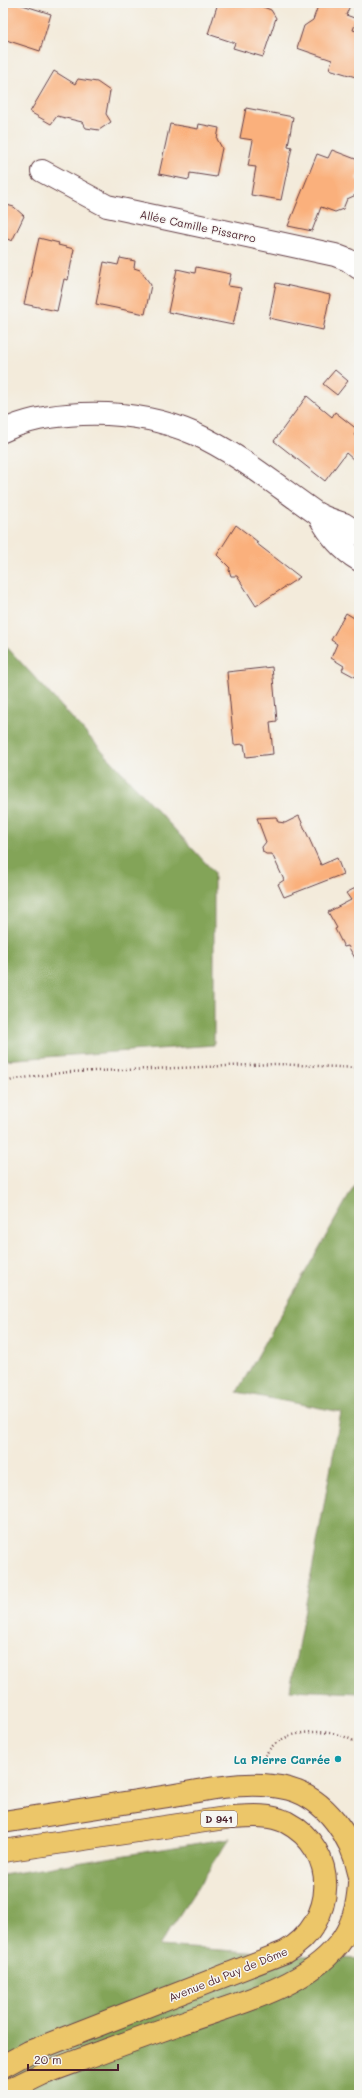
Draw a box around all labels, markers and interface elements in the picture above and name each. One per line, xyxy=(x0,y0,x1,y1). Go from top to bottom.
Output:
street label: Allée Camille Pissarro xyxy=(139,206,258,246)
place label: La Pierre Carrée xyxy=(234,1752,330,1767)
marker: La Pierre Carrée xyxy=(333,1754,343,1764)
road number: D 941 xyxy=(201,1811,237,1827)
street label: Avenue du Puy de Dôme xyxy=(166,1943,290,2005)
scale bar xyxy=(28,2046,118,2072)
text: 20 m xyxy=(34,2051,62,2067)

